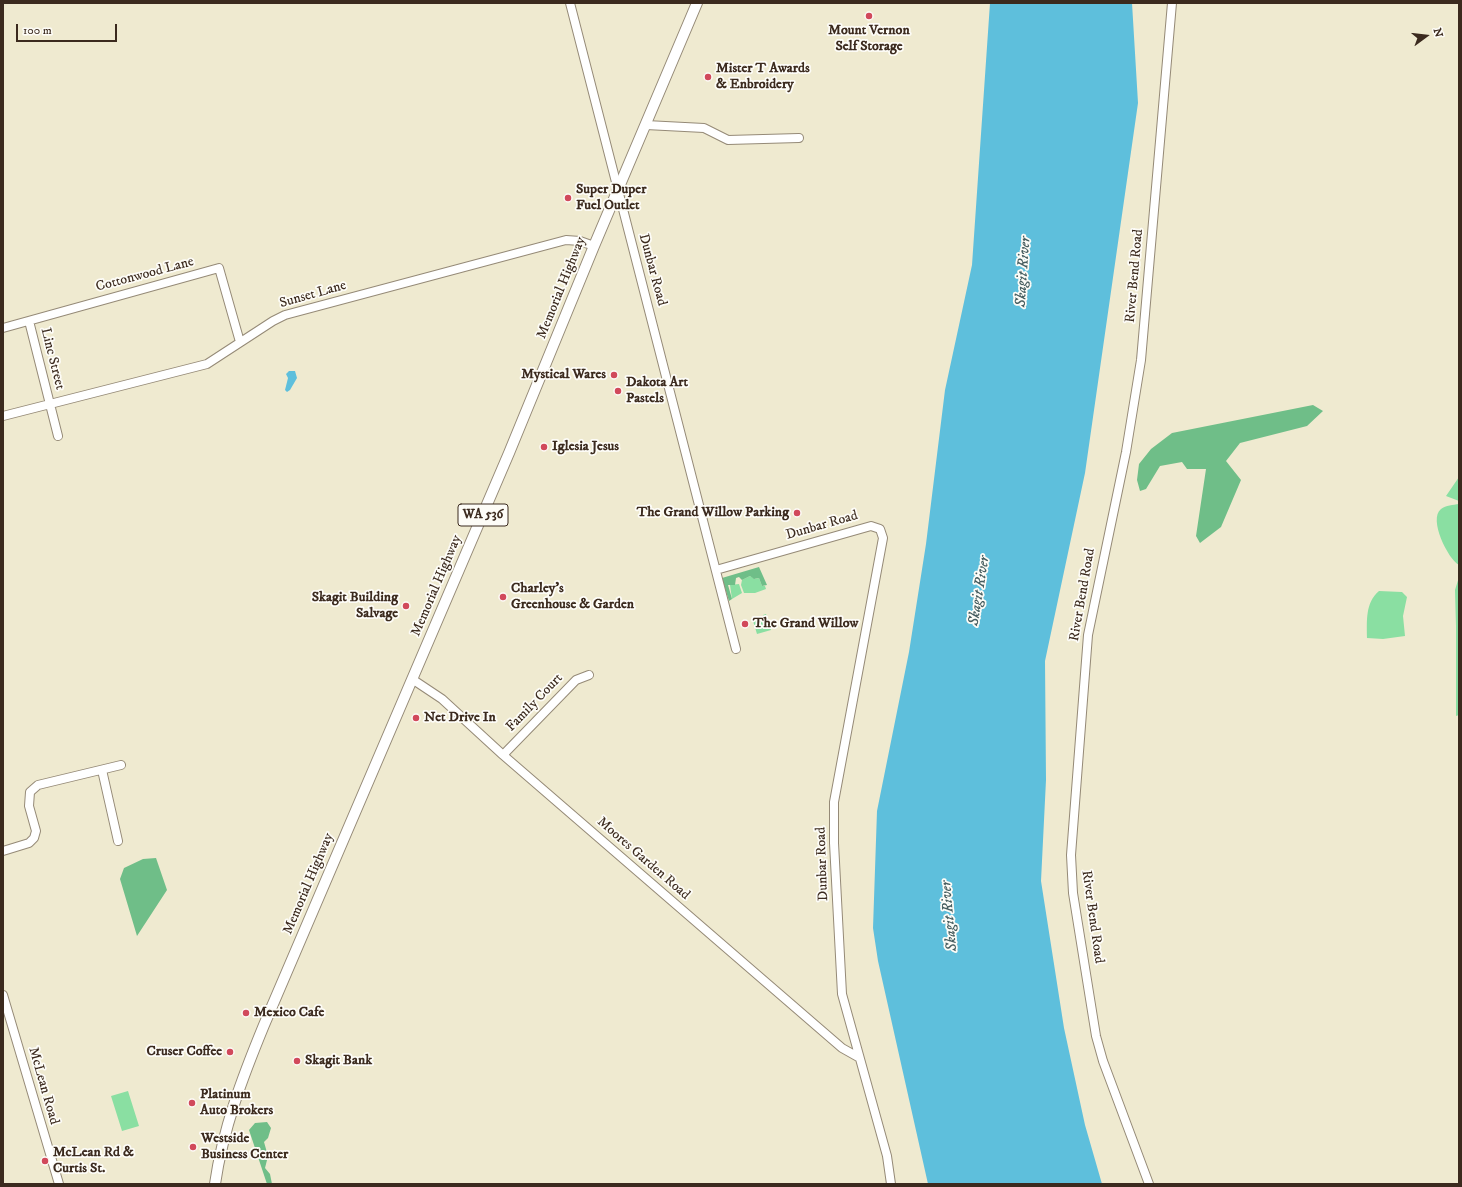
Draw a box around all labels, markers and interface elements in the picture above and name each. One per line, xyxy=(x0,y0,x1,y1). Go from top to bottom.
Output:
marker: Mount Vernon Self Storage xyxy=(864,11,874,21)
scale bar xyxy=(18,16,119,42)
north arrow xyxy=(1406,16,1446,56)
text: 100 m xyxy=(23,23,52,38)
place label: Mount Vernon Self Storage xyxy=(828,23,910,56)
text: N xyxy=(1430,27,1446,39)
place label: Mister T Awards & Enbroidery xyxy=(716,61,810,94)
marker: Mister T Awards & Enbroidery xyxy=(703,72,713,82)
place label: Super Duper Fuel Outlet xyxy=(576,182,646,214)
marker: Super Duper Fuel Outlet xyxy=(563,193,573,203)
street label: River Bend Road xyxy=(1123,228,1147,324)
street label: Dunbar Road xyxy=(634,232,670,308)
street label: Memorial Highway xyxy=(534,235,590,341)
water label: Skagit River xyxy=(1013,236,1035,308)
street label: Cottonwood Lane xyxy=(94,254,196,296)
street label: Sunset Lane xyxy=(278,277,348,313)
street label: Linc Street xyxy=(36,326,68,392)
place label: Mystical Wares xyxy=(521,367,606,383)
marker: Mystical Wares xyxy=(609,370,619,380)
place label: Dakota Art Pastels xyxy=(626,375,688,408)
marker: Dakota Art Pastels xyxy=(613,386,623,396)
place label: Iglesia Jesus xyxy=(552,439,619,455)
marker: Iglesia Jesus xyxy=(539,442,549,452)
road number: WA 536 xyxy=(458,504,508,526)
place label: The Grand Willow Parking xyxy=(637,505,789,521)
street label: Dunbar Road xyxy=(784,508,860,544)
marker: The Grand Willow Parking xyxy=(792,508,802,518)
street label: Memorial Highway xyxy=(408,533,466,639)
street label: River Bend Road xyxy=(1067,547,1099,643)
water label: Skagit River xyxy=(966,555,994,627)
place label: Charley's Greenhouse & Garden xyxy=(511,581,634,614)
place label: Skagit Building Salvage xyxy=(312,590,398,622)
marker: Charley's Greenhouse & Garden xyxy=(498,592,508,602)
marker: Skagit Building Salvage xyxy=(401,601,411,611)
place label: The Grand Willow xyxy=(753,616,858,632)
marker: The Grand Willow xyxy=(740,619,750,629)
street label: Family Court xyxy=(503,670,567,736)
place label: Net Drive In xyxy=(424,710,496,726)
marker: Net Drive In xyxy=(411,713,421,723)
street label: Moores Garden Road xyxy=(593,814,693,904)
street label: Dunbar Road xyxy=(813,827,833,901)
street label: Memorial Highway xyxy=(280,831,338,937)
street label: River Bend Road xyxy=(1077,869,1107,965)
water label: Skagit River xyxy=(938,880,962,952)
place label: Mexico Cafe xyxy=(254,1005,324,1021)
marker: Mexico Cafe xyxy=(241,1008,251,1018)
place label: Cruser Coffee xyxy=(147,1044,222,1060)
street label: McLean Road xyxy=(24,1045,62,1127)
marker: Cruser Coffee xyxy=(225,1047,235,1057)
place label: Skagit Bank xyxy=(305,1053,372,1069)
marker: Skagit Bank xyxy=(292,1056,302,1066)
place label: Platinum Auto Brokers xyxy=(200,1087,273,1120)
marker: Platinum Auto Brokers xyxy=(187,1098,197,1108)
place label: Westside Business Center xyxy=(201,1131,288,1164)
marker: Westside Business Center xyxy=(188,1142,198,1152)
place label: McLean Rd & Curtis St. xyxy=(53,1145,134,1178)
marker: McLean Rd & Curtis St. xyxy=(40,1156,50,1166)

